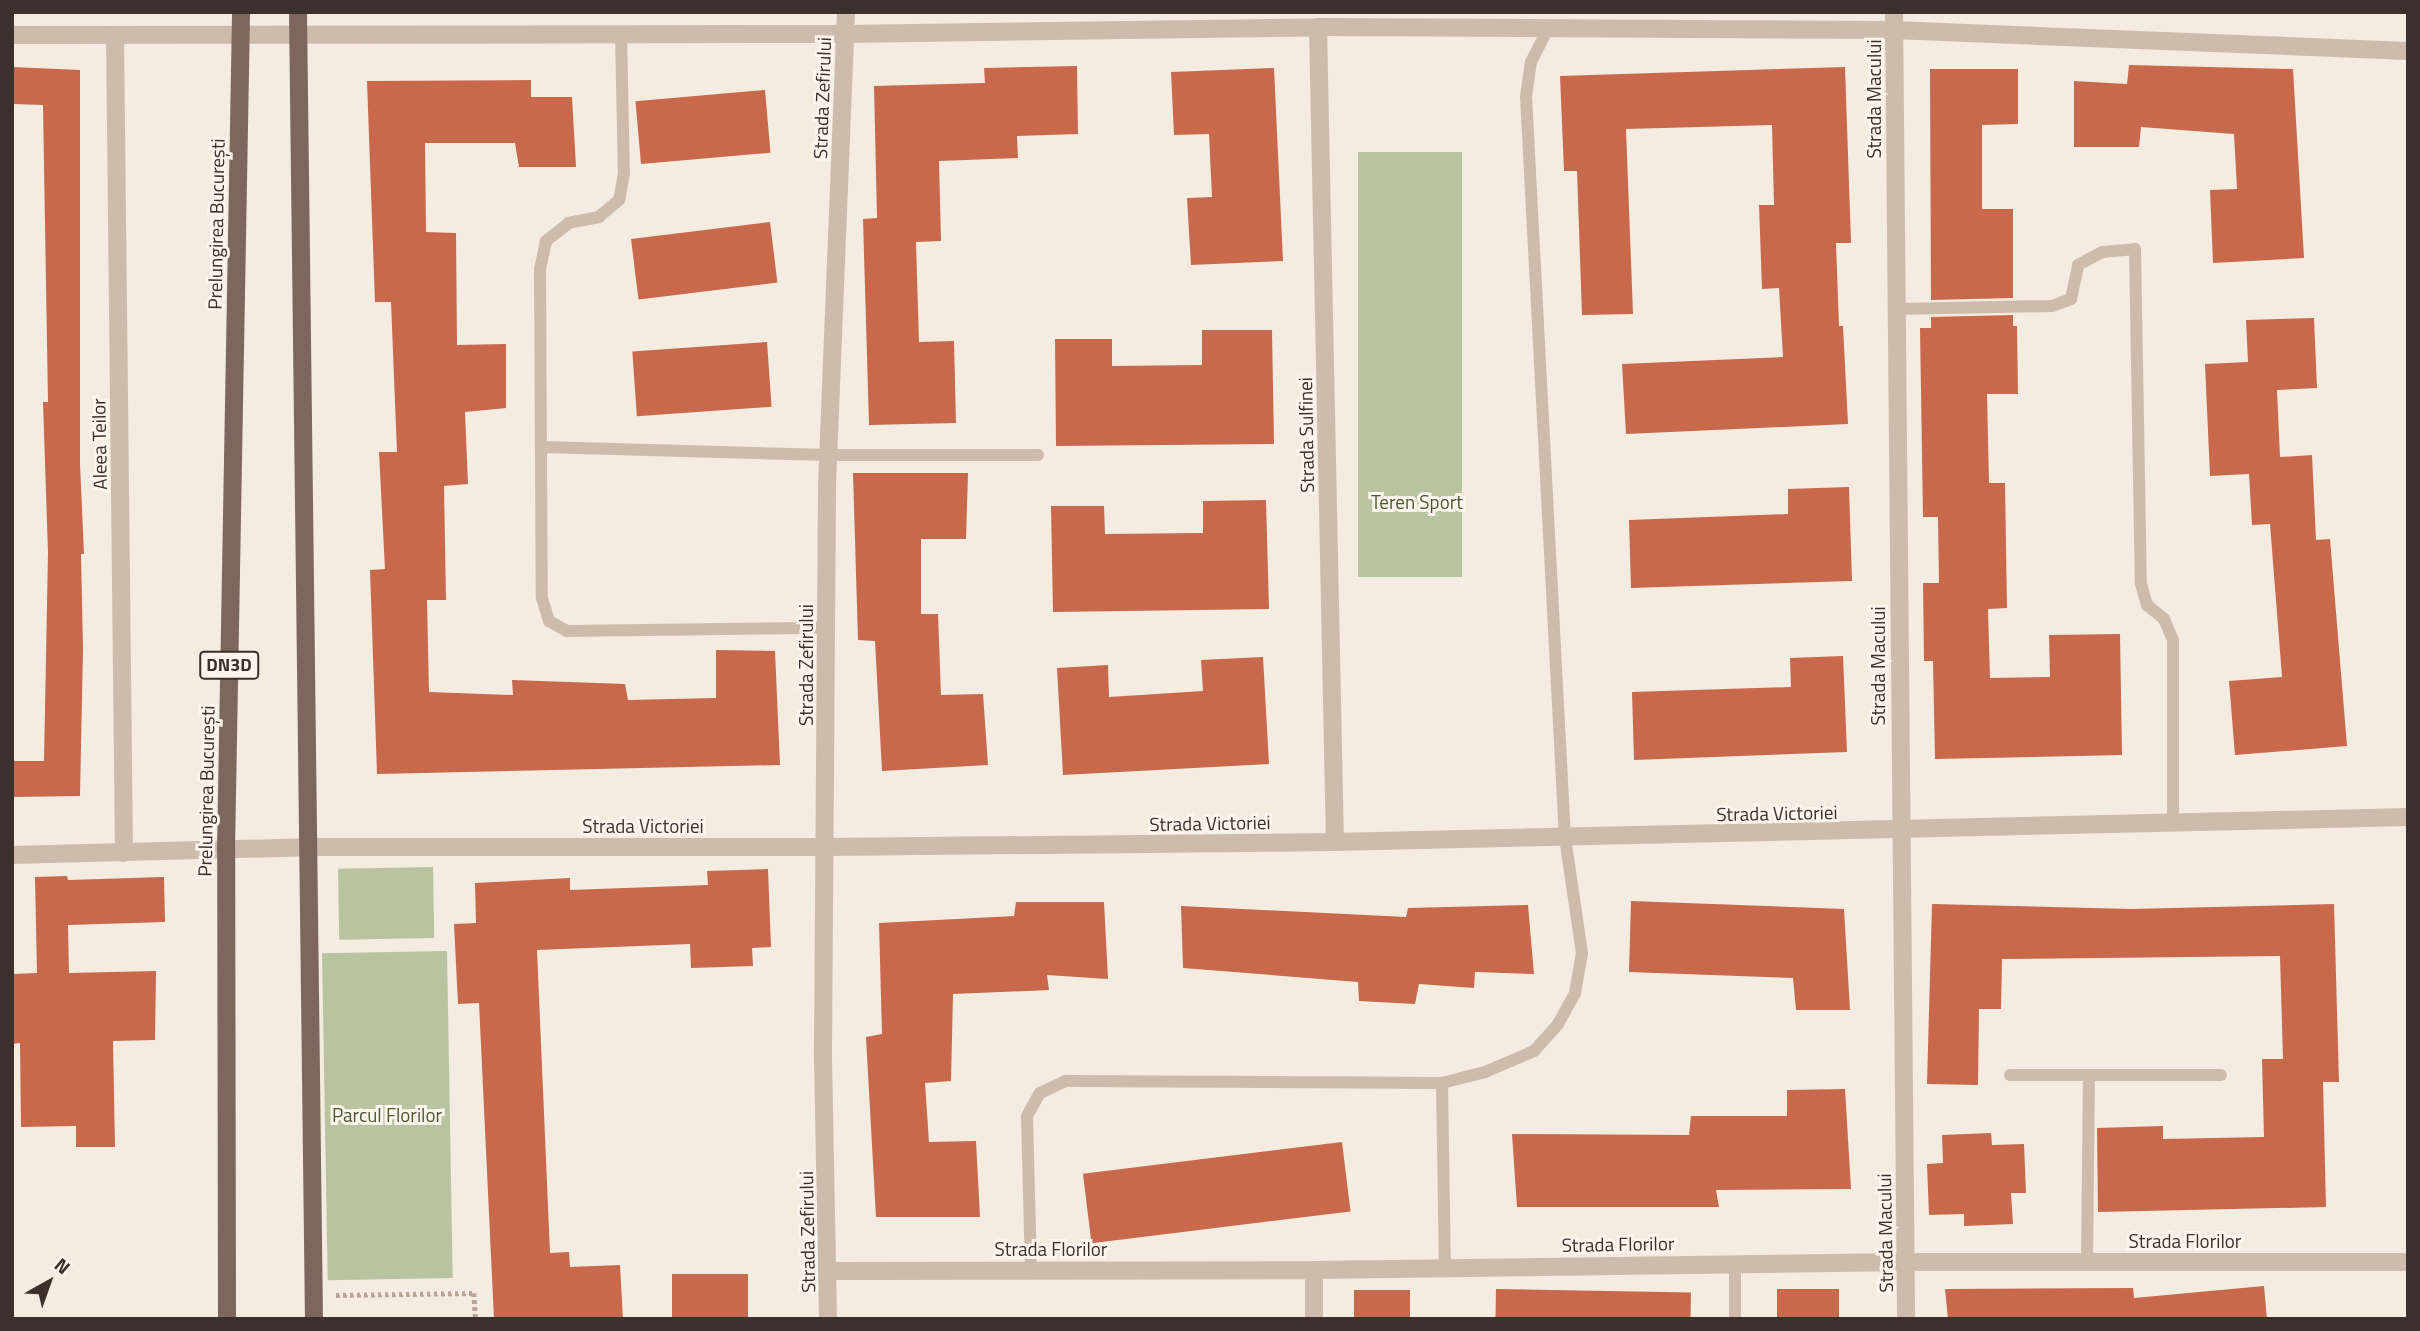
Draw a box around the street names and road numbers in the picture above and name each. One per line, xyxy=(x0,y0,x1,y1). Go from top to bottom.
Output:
street label: Strada Zefirului xyxy=(808,37,836,159)
street label: Strada Macului xyxy=(1863,39,1885,159)
street label: Prelungirea București xyxy=(203,138,229,310)
street label: Strada Sulfinei xyxy=(1294,377,1318,493)
street label: Aleea Teilor xyxy=(87,398,111,490)
street label: Strada Zefirului xyxy=(795,604,817,726)
street label: Strada Macului xyxy=(1867,606,1889,726)
road number: DN3D xyxy=(198,650,260,680)
street label: Prelungirea București xyxy=(193,705,219,877)
street label: Strada Victoriei xyxy=(1716,801,1838,825)
street label: Strada Victoriei xyxy=(1149,811,1271,835)
street label: Strada Victoriei xyxy=(582,815,704,837)
street label: Strada Zefirului xyxy=(795,1171,819,1293)
street label: Strada Macului xyxy=(1873,1173,1897,1293)
street label: Strada Florilor xyxy=(2129,1230,2241,1252)
street label: Strada Florilor xyxy=(1561,1232,1675,1256)
street label: Strada Florilor xyxy=(995,1238,1107,1260)

